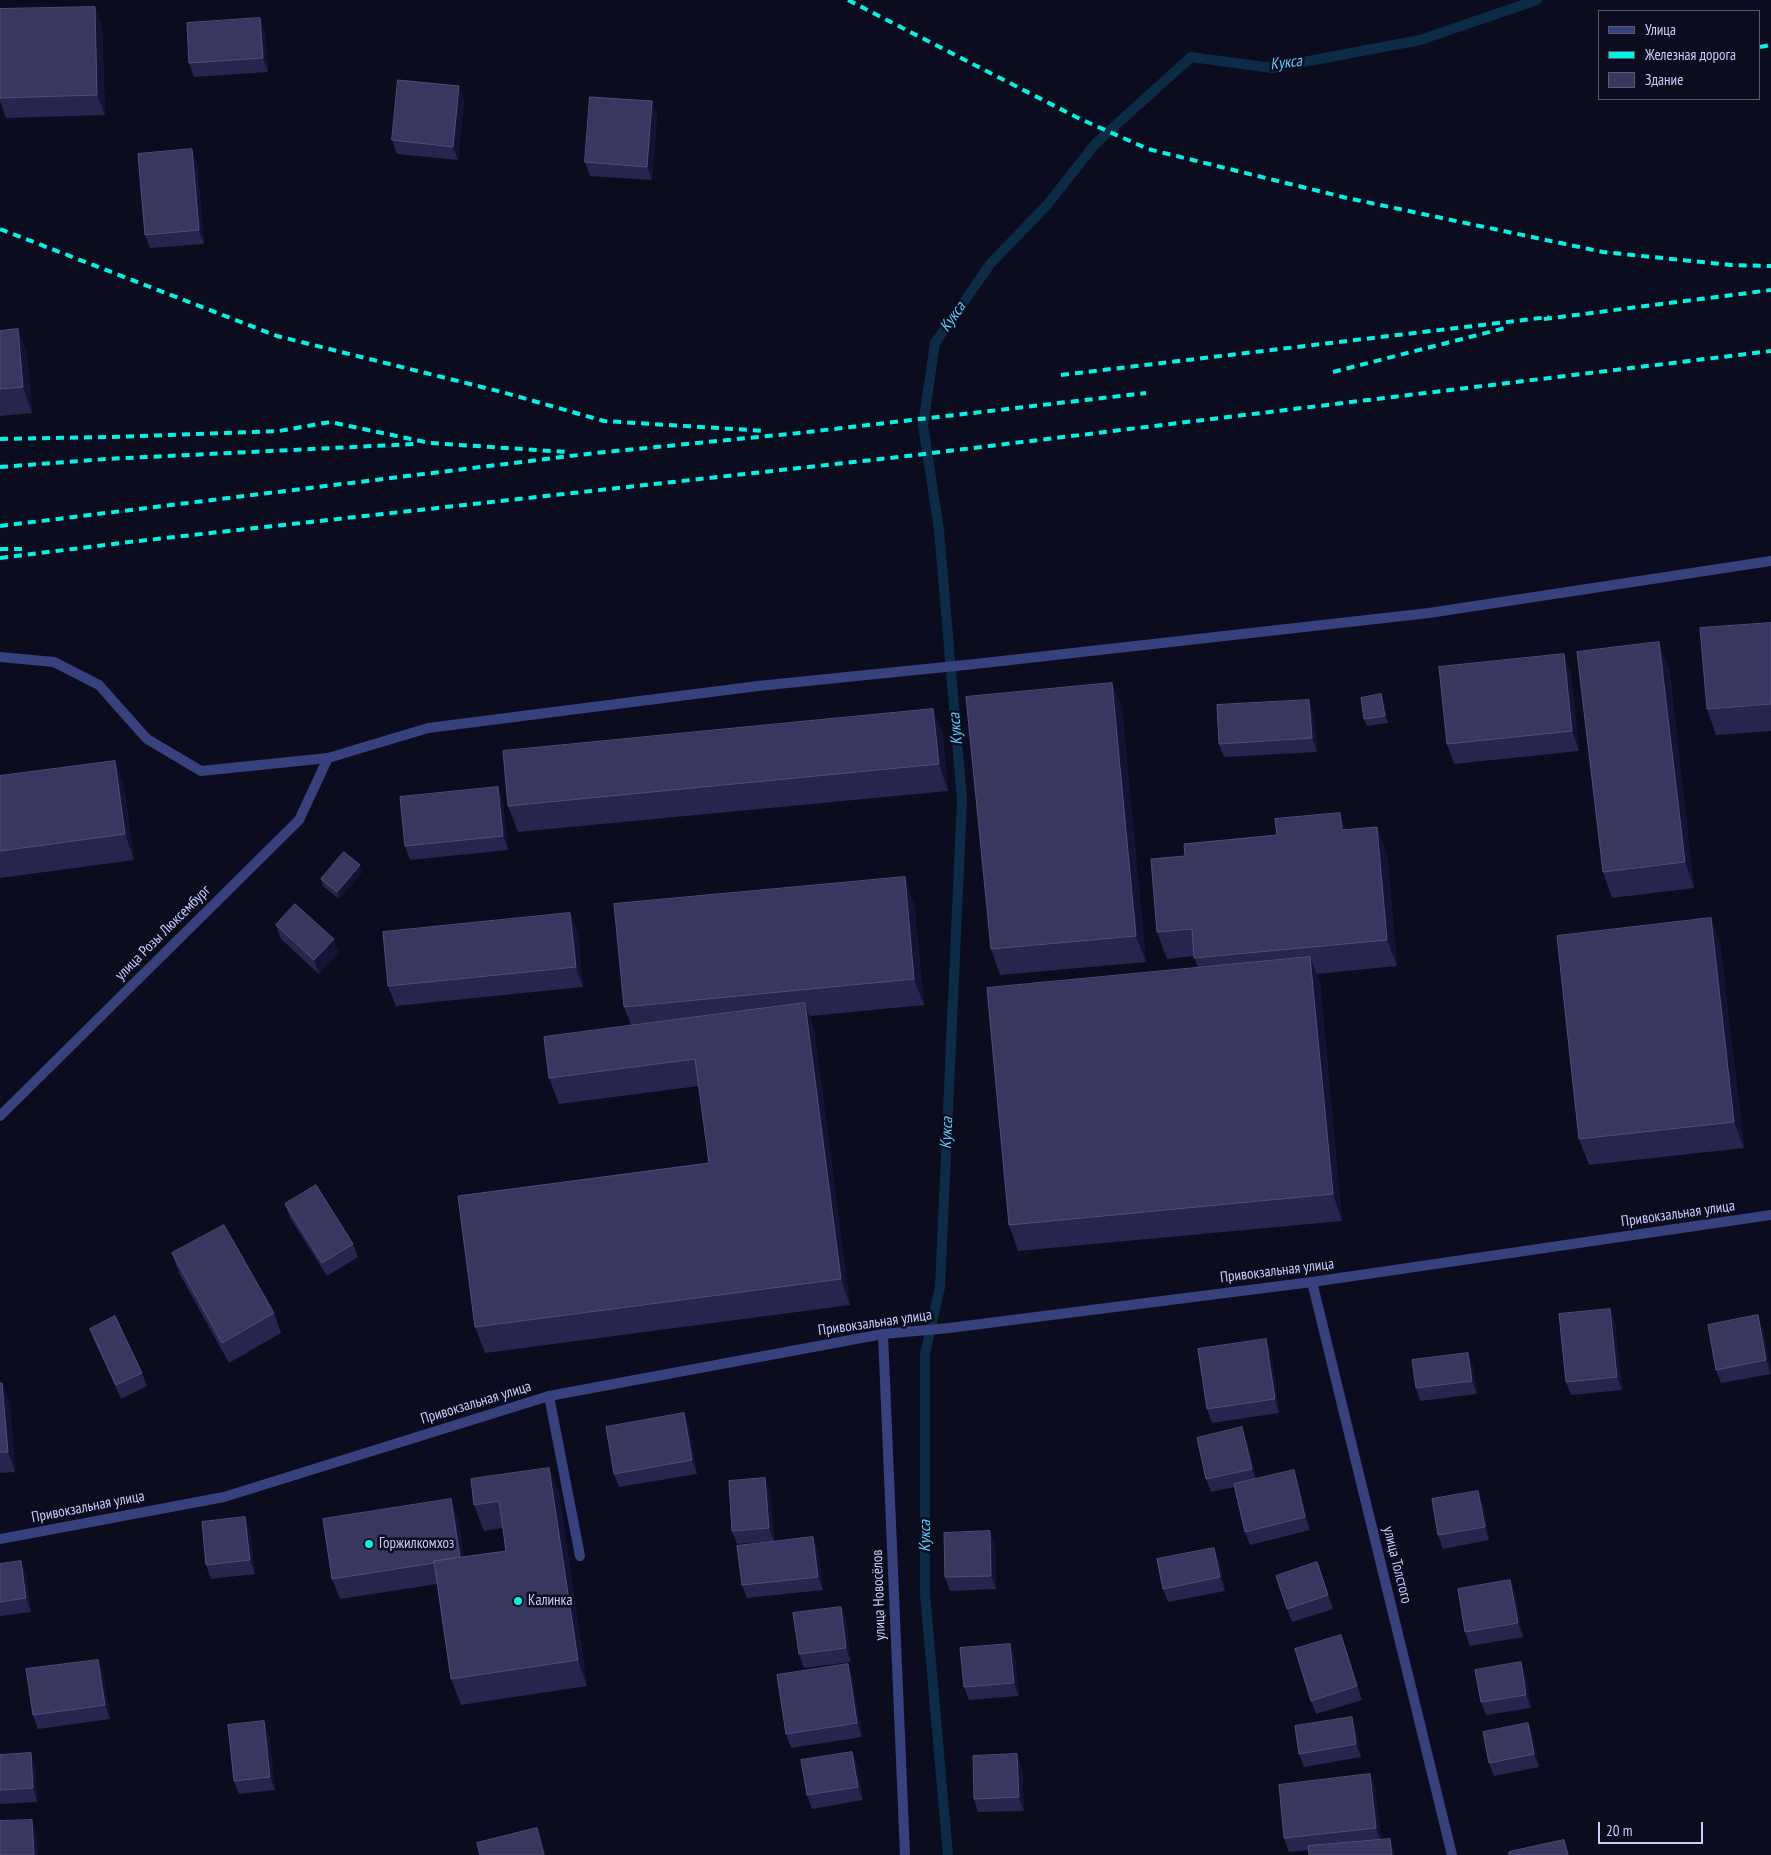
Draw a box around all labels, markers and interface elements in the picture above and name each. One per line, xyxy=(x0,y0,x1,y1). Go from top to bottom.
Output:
legend xyxy=(1598,10,1761,100)
text: Улица xyxy=(1645,20,1676,39)
text: Железная дорога xyxy=(1645,45,1736,64)
water label: Кукса xyxy=(1269,52,1303,74)
text: Здание xyxy=(1645,70,1683,89)
water label: Кукса xyxy=(936,298,970,336)
water label: Кукса xyxy=(945,712,967,746)
street label: улица Розы Люксембург xyxy=(112,882,214,984)
water label: Кукса xyxy=(937,1117,957,1149)
street label: Привокзальная улица xyxy=(1620,1197,1736,1231)
street label: Привокзальная улица xyxy=(1219,1255,1335,1287)
street label: Привокзальная улица xyxy=(817,1306,933,1340)
street label: Привокзальная улица xyxy=(419,1378,533,1428)
street label: Привокзальная улица xyxy=(30,1487,146,1527)
water label: Кукса xyxy=(915,1520,935,1552)
street label: улица Толстого xyxy=(1379,1525,1415,1605)
place label: Горжилкомхоз xyxy=(379,1535,454,1553)
marker: Горжилкомхоз xyxy=(363,1538,375,1550)
street label: улица Новосёлов xyxy=(868,1549,890,1641)
place label: Калинка xyxy=(528,1592,572,1610)
marker: Калинка xyxy=(512,1595,524,1607)
scale bar xyxy=(1601,1812,1706,1844)
text: 20 m xyxy=(1606,1821,1632,1840)

